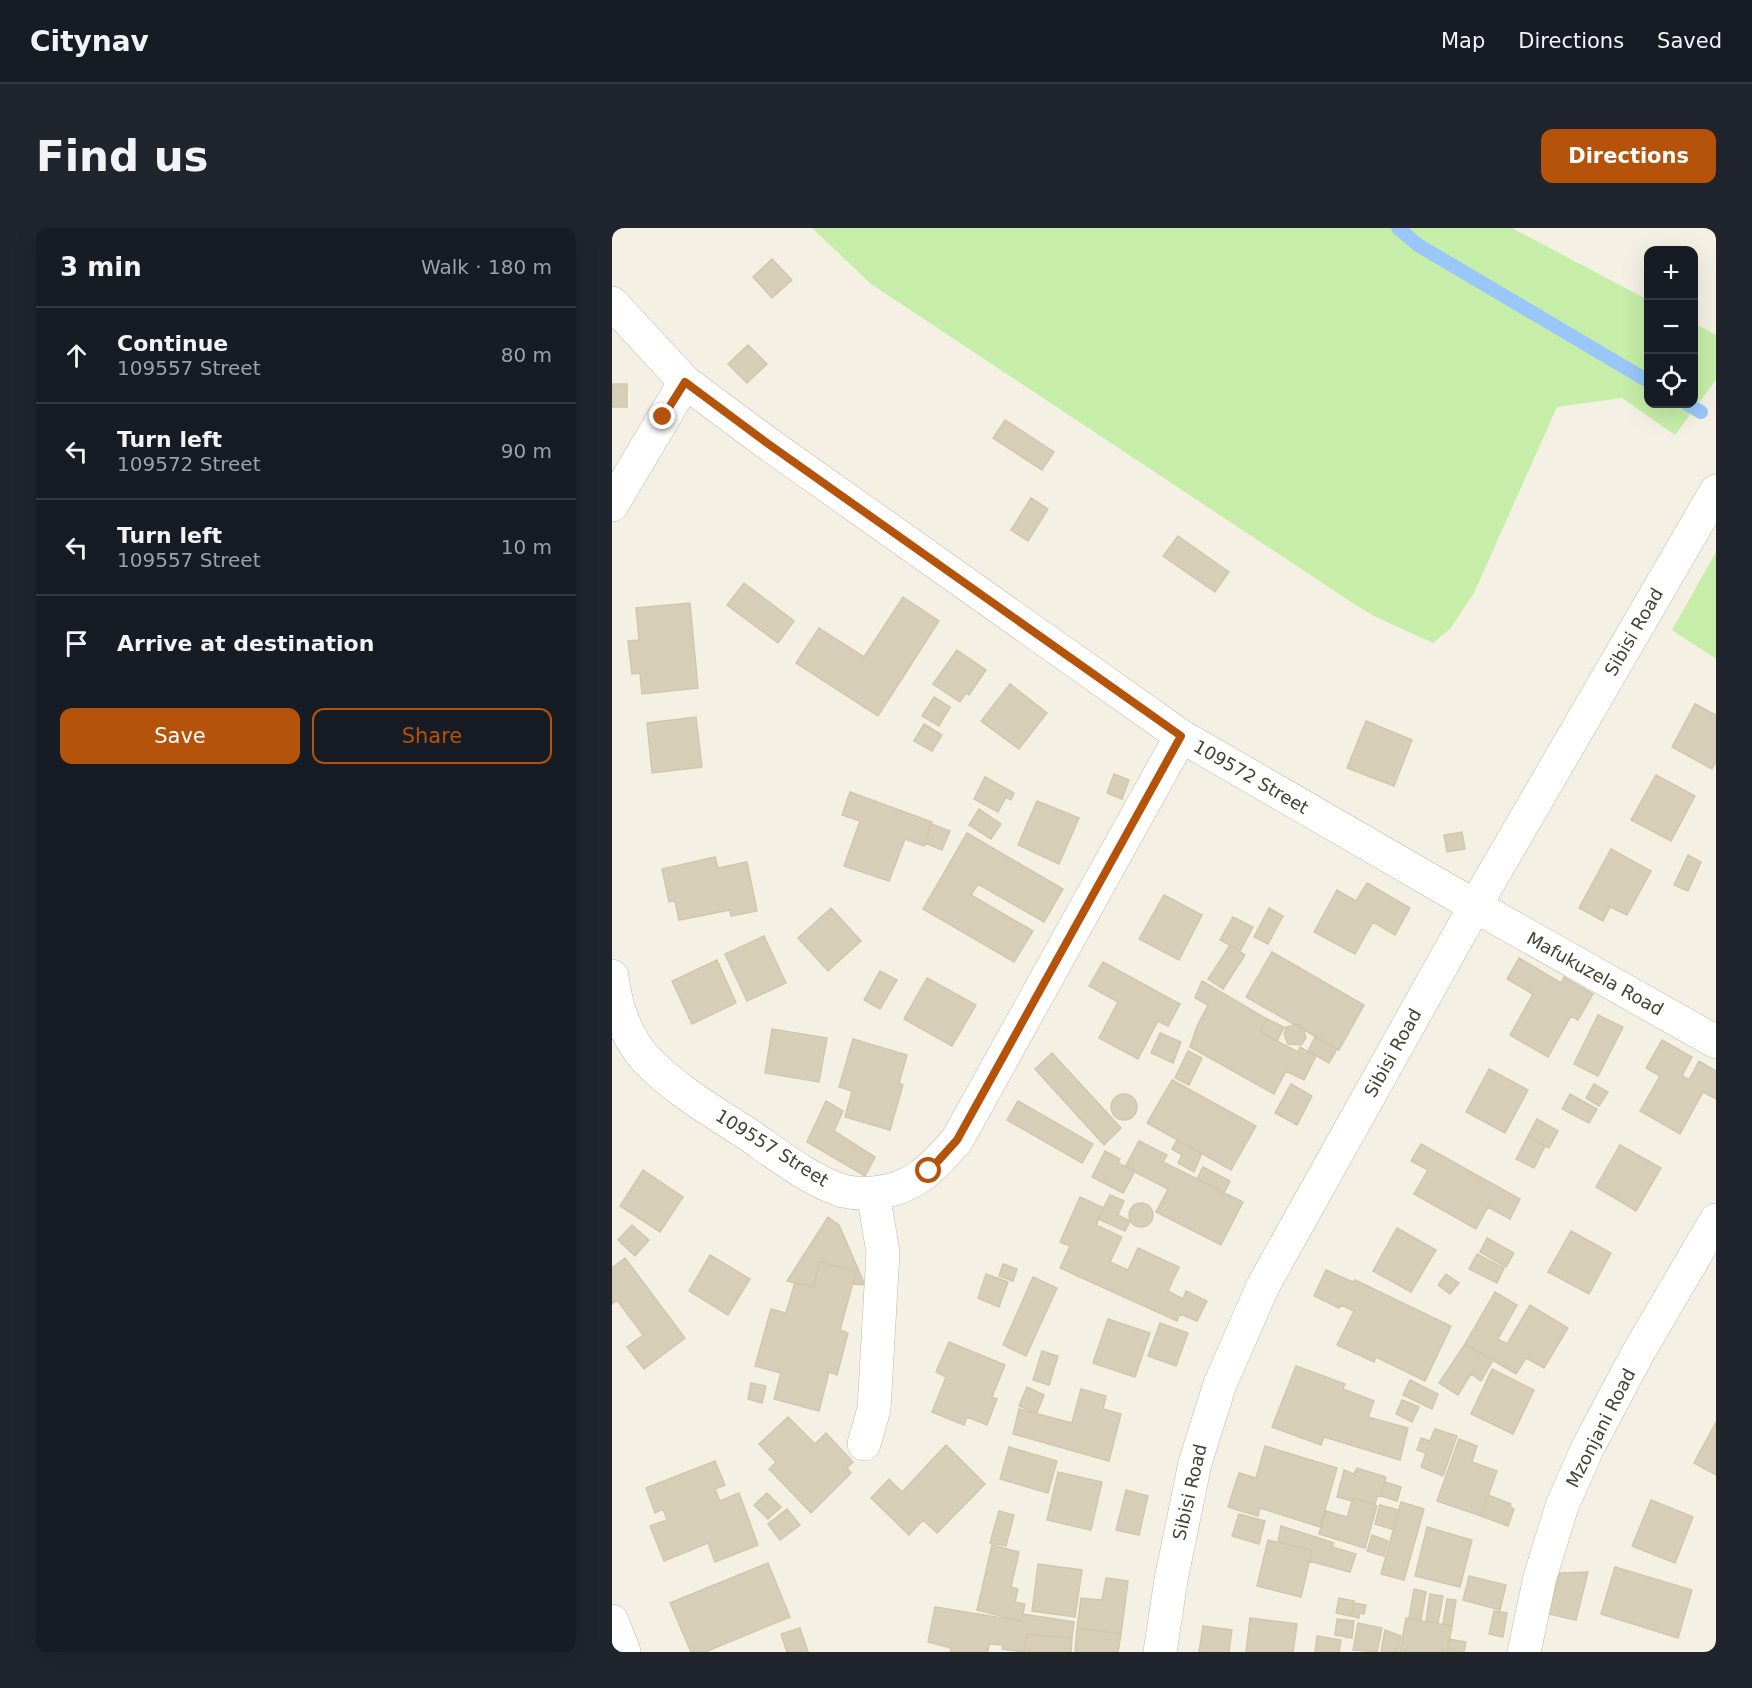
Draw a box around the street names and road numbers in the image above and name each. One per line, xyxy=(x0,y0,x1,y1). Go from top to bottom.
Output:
street label: Sibisi Road xyxy=(1600,584,1667,679)
street label: 109572 Street xyxy=(1190,735,1312,818)
street label: Mafukuzela Road xyxy=(1523,927,1667,1020)
street label: Sibisi Road xyxy=(1360,1005,1426,1101)
street label: 109557 Street xyxy=(712,1104,833,1191)
street label: Mzonjani Road xyxy=(1562,1365,1640,1491)
street label: Sibisi Road xyxy=(1168,1442,1211,1542)

